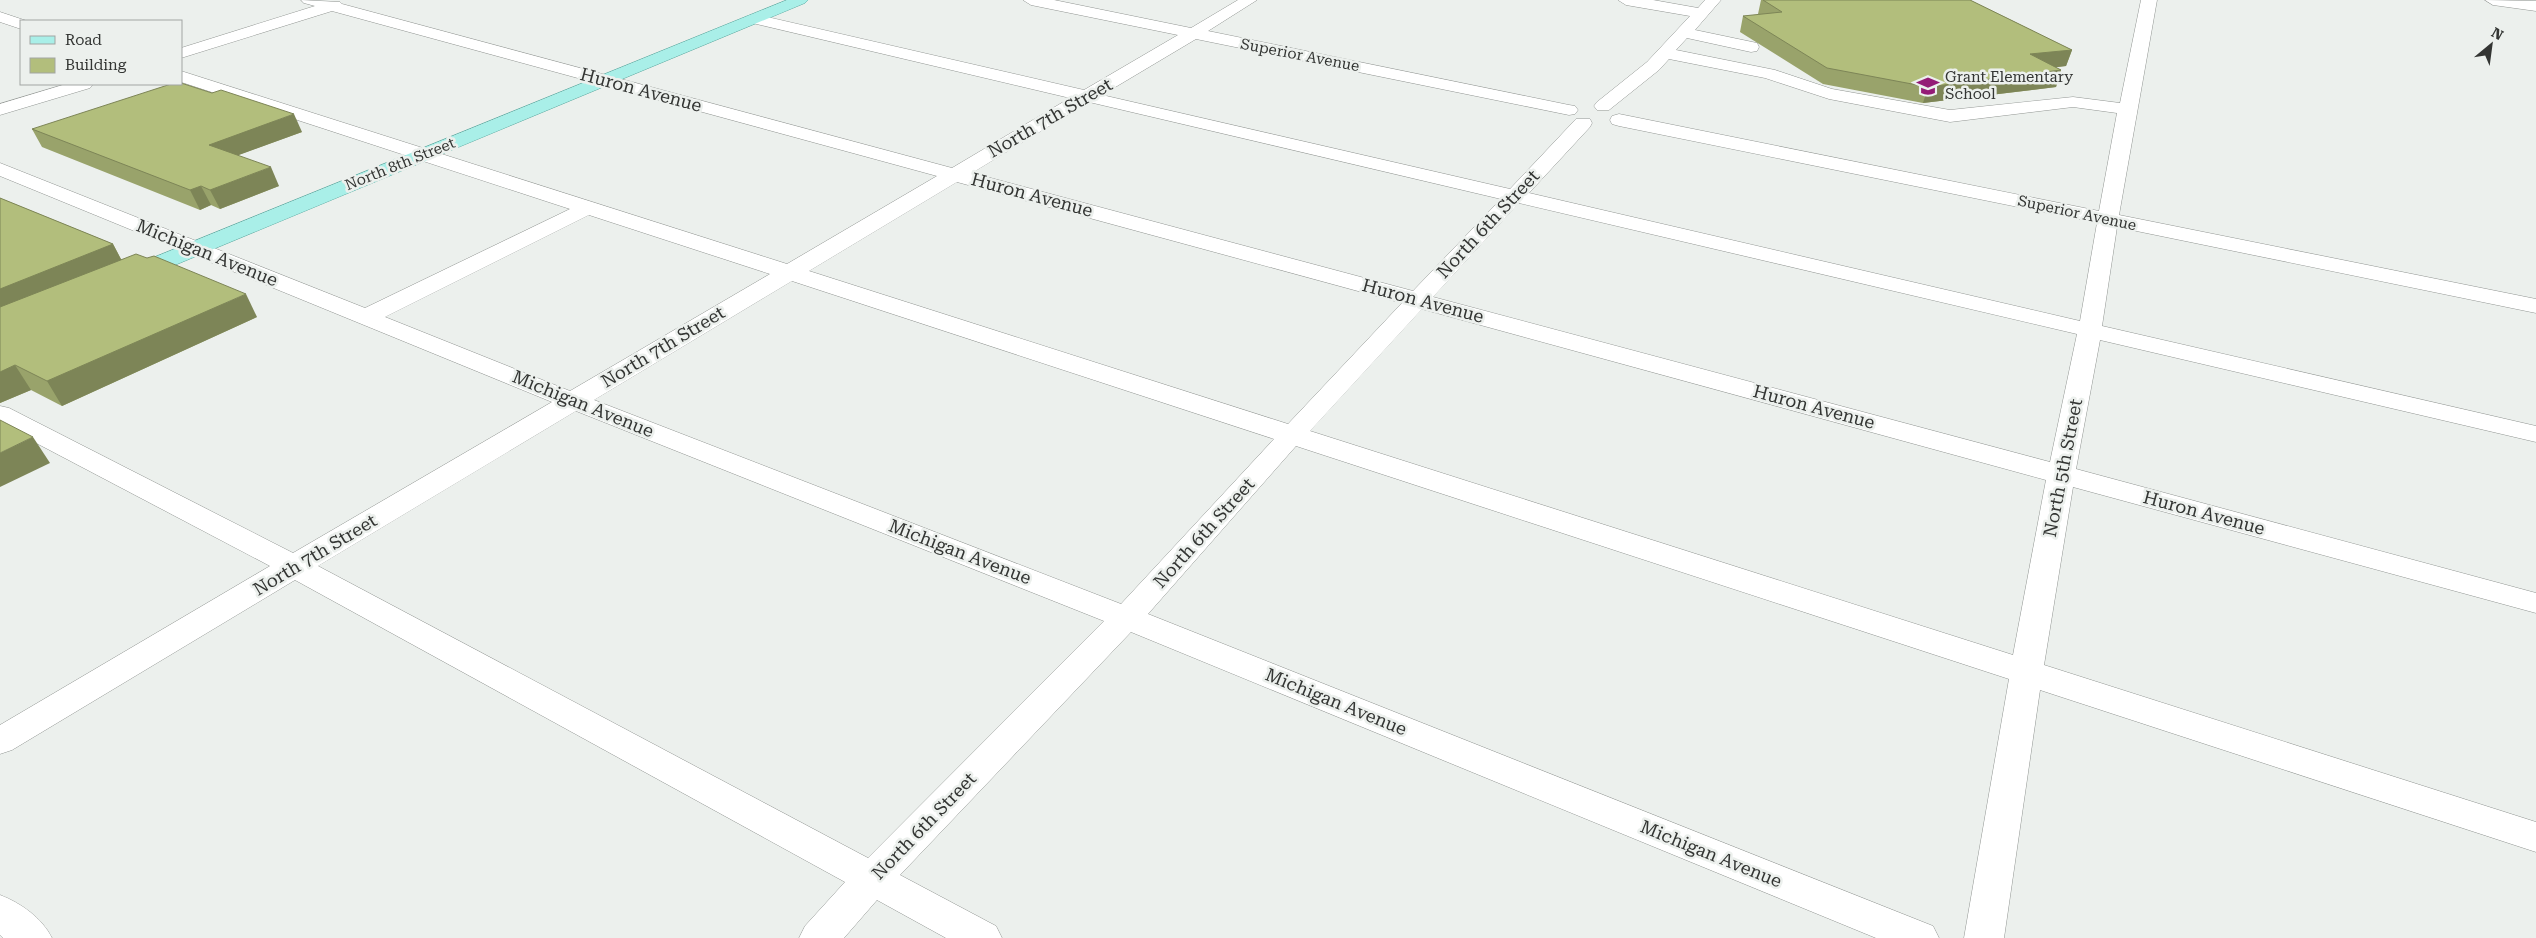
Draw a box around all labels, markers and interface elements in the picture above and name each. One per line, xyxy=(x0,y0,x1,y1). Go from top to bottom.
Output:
legend xyxy=(20,20,182,85)
north arrow xyxy=(2466,20,2516,70)
text: N xyxy=(2489,24,2506,43)
text: Road xyxy=(65,31,102,49)
street label: Superior Avenue xyxy=(1239,35,1361,75)
text: Building xyxy=(65,56,127,74)
street label: Huron Avenue xyxy=(578,63,704,116)
place label: Grant Elementary School xyxy=(1945,68,2073,103)
street label: North 7th Street xyxy=(984,73,1116,162)
school or university icon: Grant Elementary School xyxy=(1915,73,1941,99)
street label: North 8th Street xyxy=(342,134,458,194)
street label: North 6th Street xyxy=(1432,165,1543,282)
street label: Huron Avenue xyxy=(969,168,1095,221)
street label: Superior Avenue xyxy=(2016,192,2138,234)
street label: Michigan Avenue xyxy=(133,215,281,291)
street label: Huron Avenue xyxy=(1360,274,1486,327)
street label: North 7th Street xyxy=(597,301,729,392)
street label: Michigan Avenue xyxy=(509,366,657,442)
street label: Huron Avenue xyxy=(1751,380,1877,433)
street label: North 5th Street xyxy=(2039,397,2086,539)
street label: North 6th Street xyxy=(1149,473,1259,592)
street label: Huron Avenue xyxy=(2141,486,2267,539)
street label: North 7th Street xyxy=(249,509,381,600)
street label: Michigan Avenue xyxy=(886,515,1034,588)
street label: Michigan Avenue xyxy=(1262,664,1410,740)
street label: North 6th Street xyxy=(867,768,980,883)
street label: Michigan Avenue xyxy=(1637,816,1785,892)

